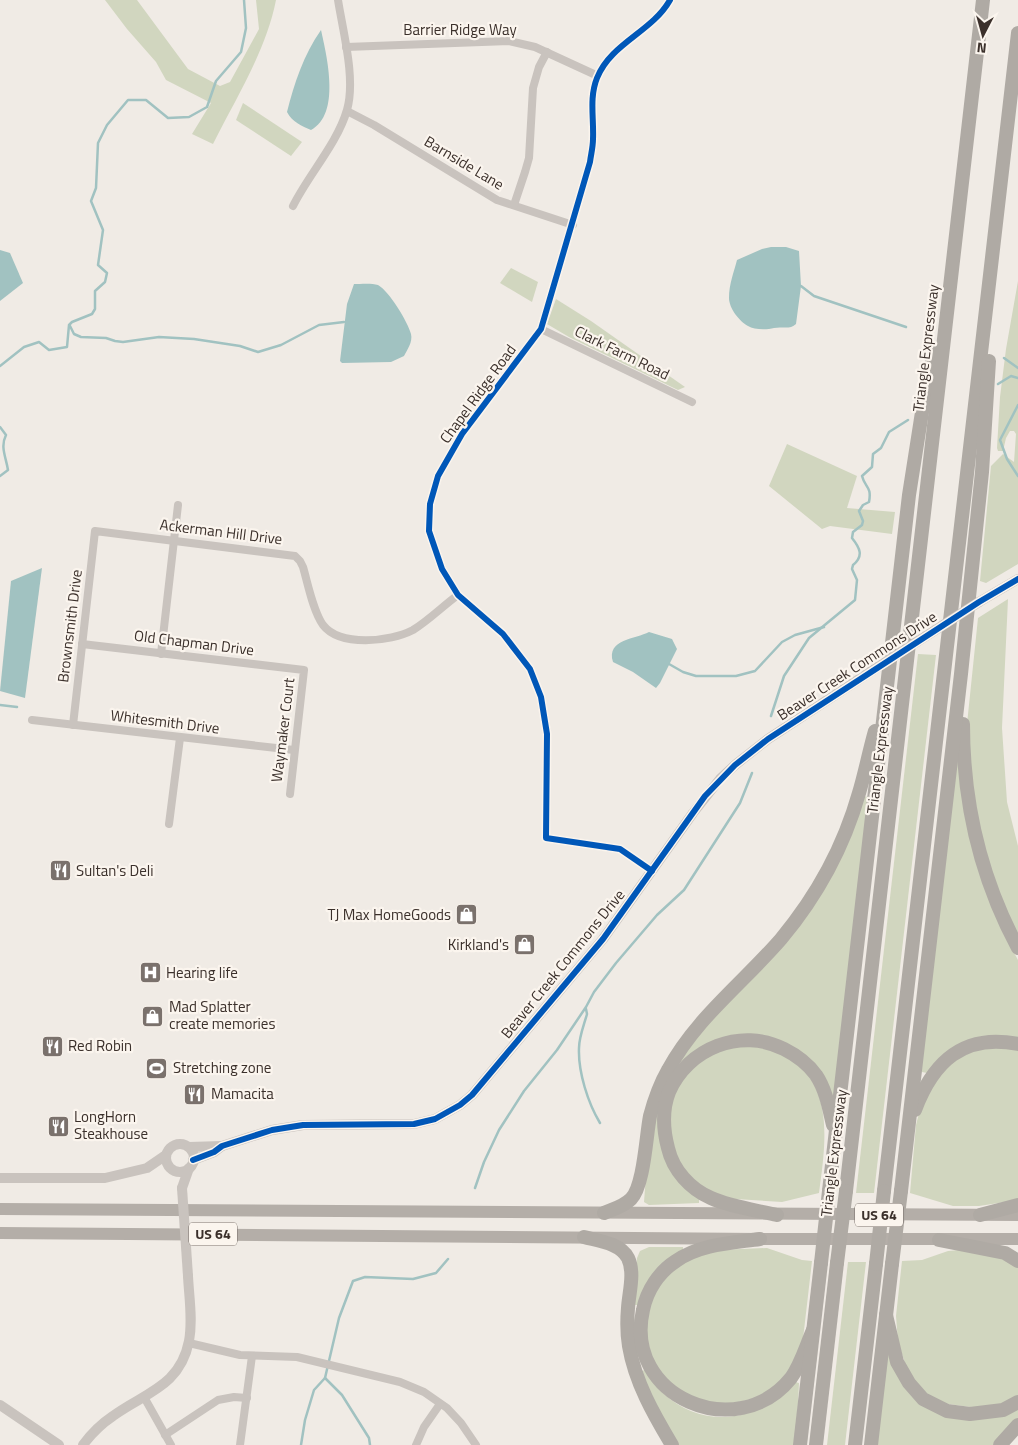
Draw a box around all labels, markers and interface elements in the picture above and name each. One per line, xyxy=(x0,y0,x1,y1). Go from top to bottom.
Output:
north arrow xyxy=(958,10,1008,60)
street label: Barrier Ridge Way xyxy=(403,18,517,41)
text: N xyxy=(976,37,988,59)
street label: Barnside Lane xyxy=(420,130,508,195)
street label: Triangle Expressway xyxy=(906,283,945,413)
street label: Clark Farm Road xyxy=(571,320,674,386)
street label: Chapel Ridge Road xyxy=(434,339,521,448)
street label: Ackerman Hill Drive xyxy=(159,513,284,550)
street label: Brownsmith Drive xyxy=(51,568,88,684)
street label: Beaver Creek Commons Drive xyxy=(772,605,941,726)
street label: Old Chapman Drive xyxy=(133,624,255,661)
street label: Waymaker Court xyxy=(265,676,300,784)
street label: Triangle Expressway xyxy=(860,685,899,815)
street label: Whitesmith Drive xyxy=(109,703,221,740)
restaurant icon: Sultan's Deli xyxy=(48,859,72,883)
place label: Sultan's Deli xyxy=(76,859,154,882)
street label: Beaver Creek Commons Drive xyxy=(495,884,630,1043)
place label: TJ Max HomeGoods xyxy=(328,903,451,926)
shop icon: TJ Max HomeGoods xyxy=(455,903,479,927)
place label: Kirkland's xyxy=(448,933,509,956)
shop icon: Kirkland's xyxy=(513,933,537,957)
hospital icon: Hearing life xyxy=(138,961,162,985)
place label: Hearing life xyxy=(166,961,238,984)
place label: Mad Splatter create memories xyxy=(169,995,275,1035)
shop icon: Mad Splatter create memories xyxy=(141,1004,165,1028)
restaurant icon: Red Robin xyxy=(40,1034,64,1058)
place label: Red Robin xyxy=(68,1034,132,1057)
sports icon: Stretching zone xyxy=(145,1056,169,1080)
place label: Stretching zone xyxy=(173,1056,271,1079)
restaurant icon: Mamacita xyxy=(183,1082,207,1106)
place label: Mamacita xyxy=(211,1082,274,1105)
street label: Triangle Expressway xyxy=(814,1088,853,1218)
place label: LongHorn Steakhouse xyxy=(74,1105,148,1145)
restaurant icon: LongHorn Steakhouse xyxy=(46,1114,70,1138)
road number: US 64 xyxy=(855,1204,903,1226)
road number: US 64 xyxy=(189,1222,237,1246)

